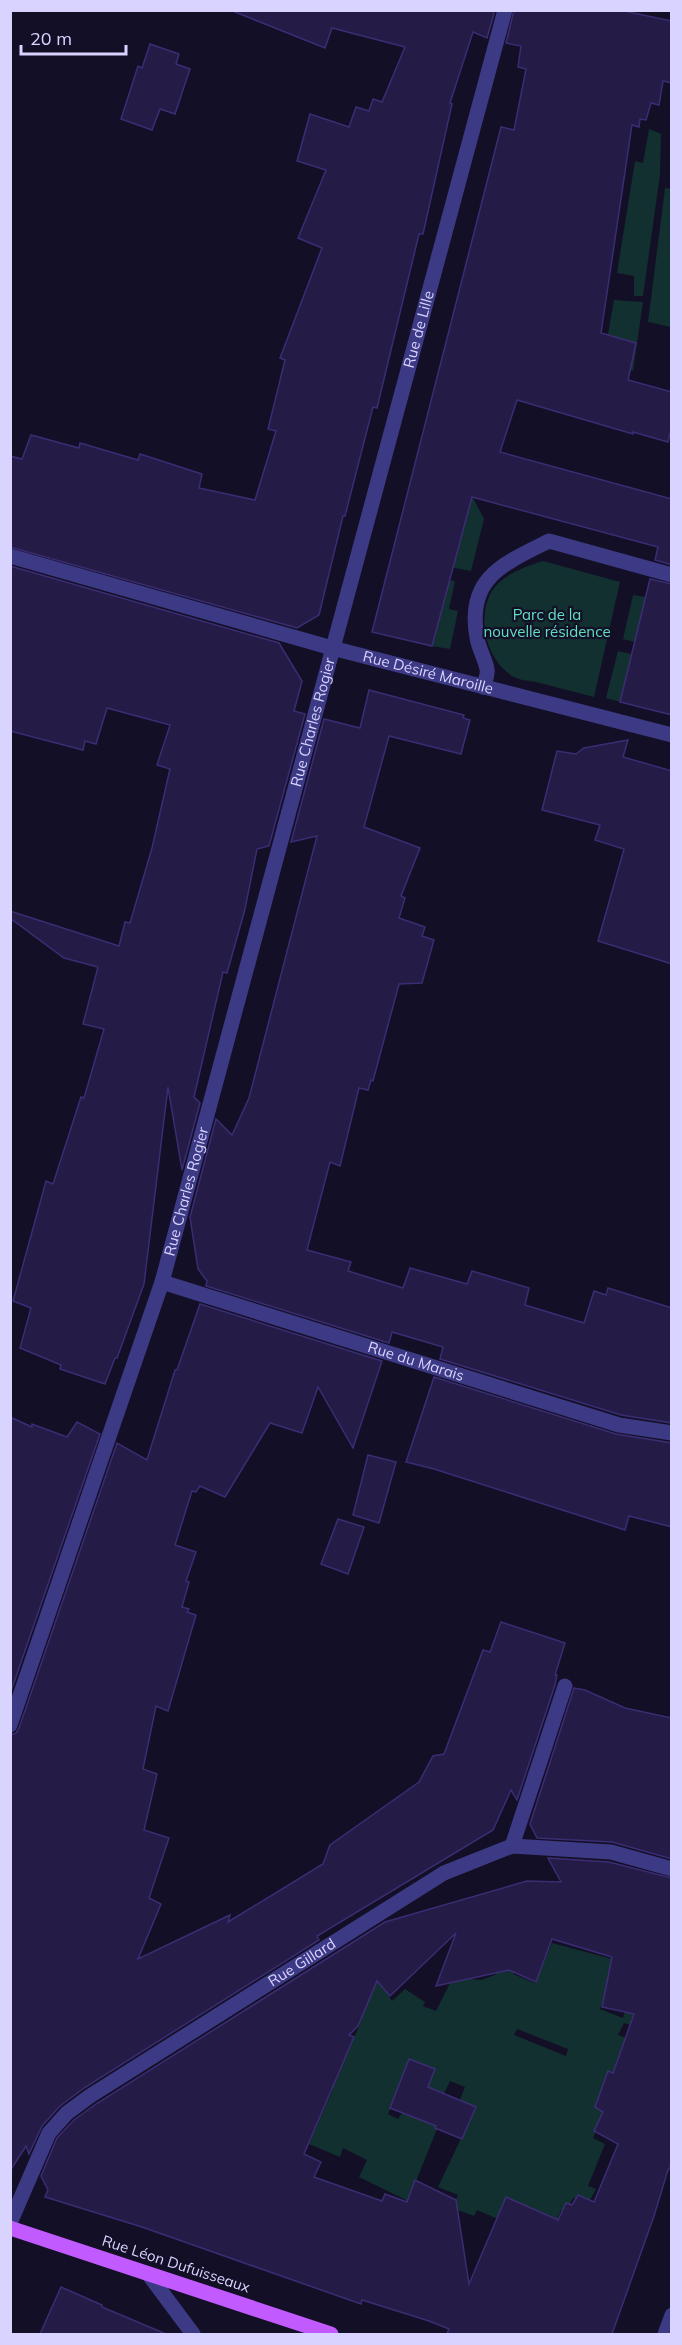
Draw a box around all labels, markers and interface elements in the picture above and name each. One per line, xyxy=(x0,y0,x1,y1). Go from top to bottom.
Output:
scale bar xyxy=(21,18,126,56)
text: 20 m xyxy=(30,27,72,50)
street label: Rue de Lille xyxy=(399,288,438,370)
park label: Parc de la nouvelle résidence xyxy=(483,605,611,641)
street label: Rue Désiré Maroille xyxy=(361,646,495,698)
street label: Rue Charles Rogier xyxy=(286,655,339,789)
street label: Rue Charles Rogier xyxy=(159,1124,213,1258)
street label: Rue du Marais xyxy=(365,1337,467,1385)
street label: Rue Gillard xyxy=(264,1934,339,1990)
street label: Rue Léon Dufuisseaux xyxy=(100,2231,253,2296)

